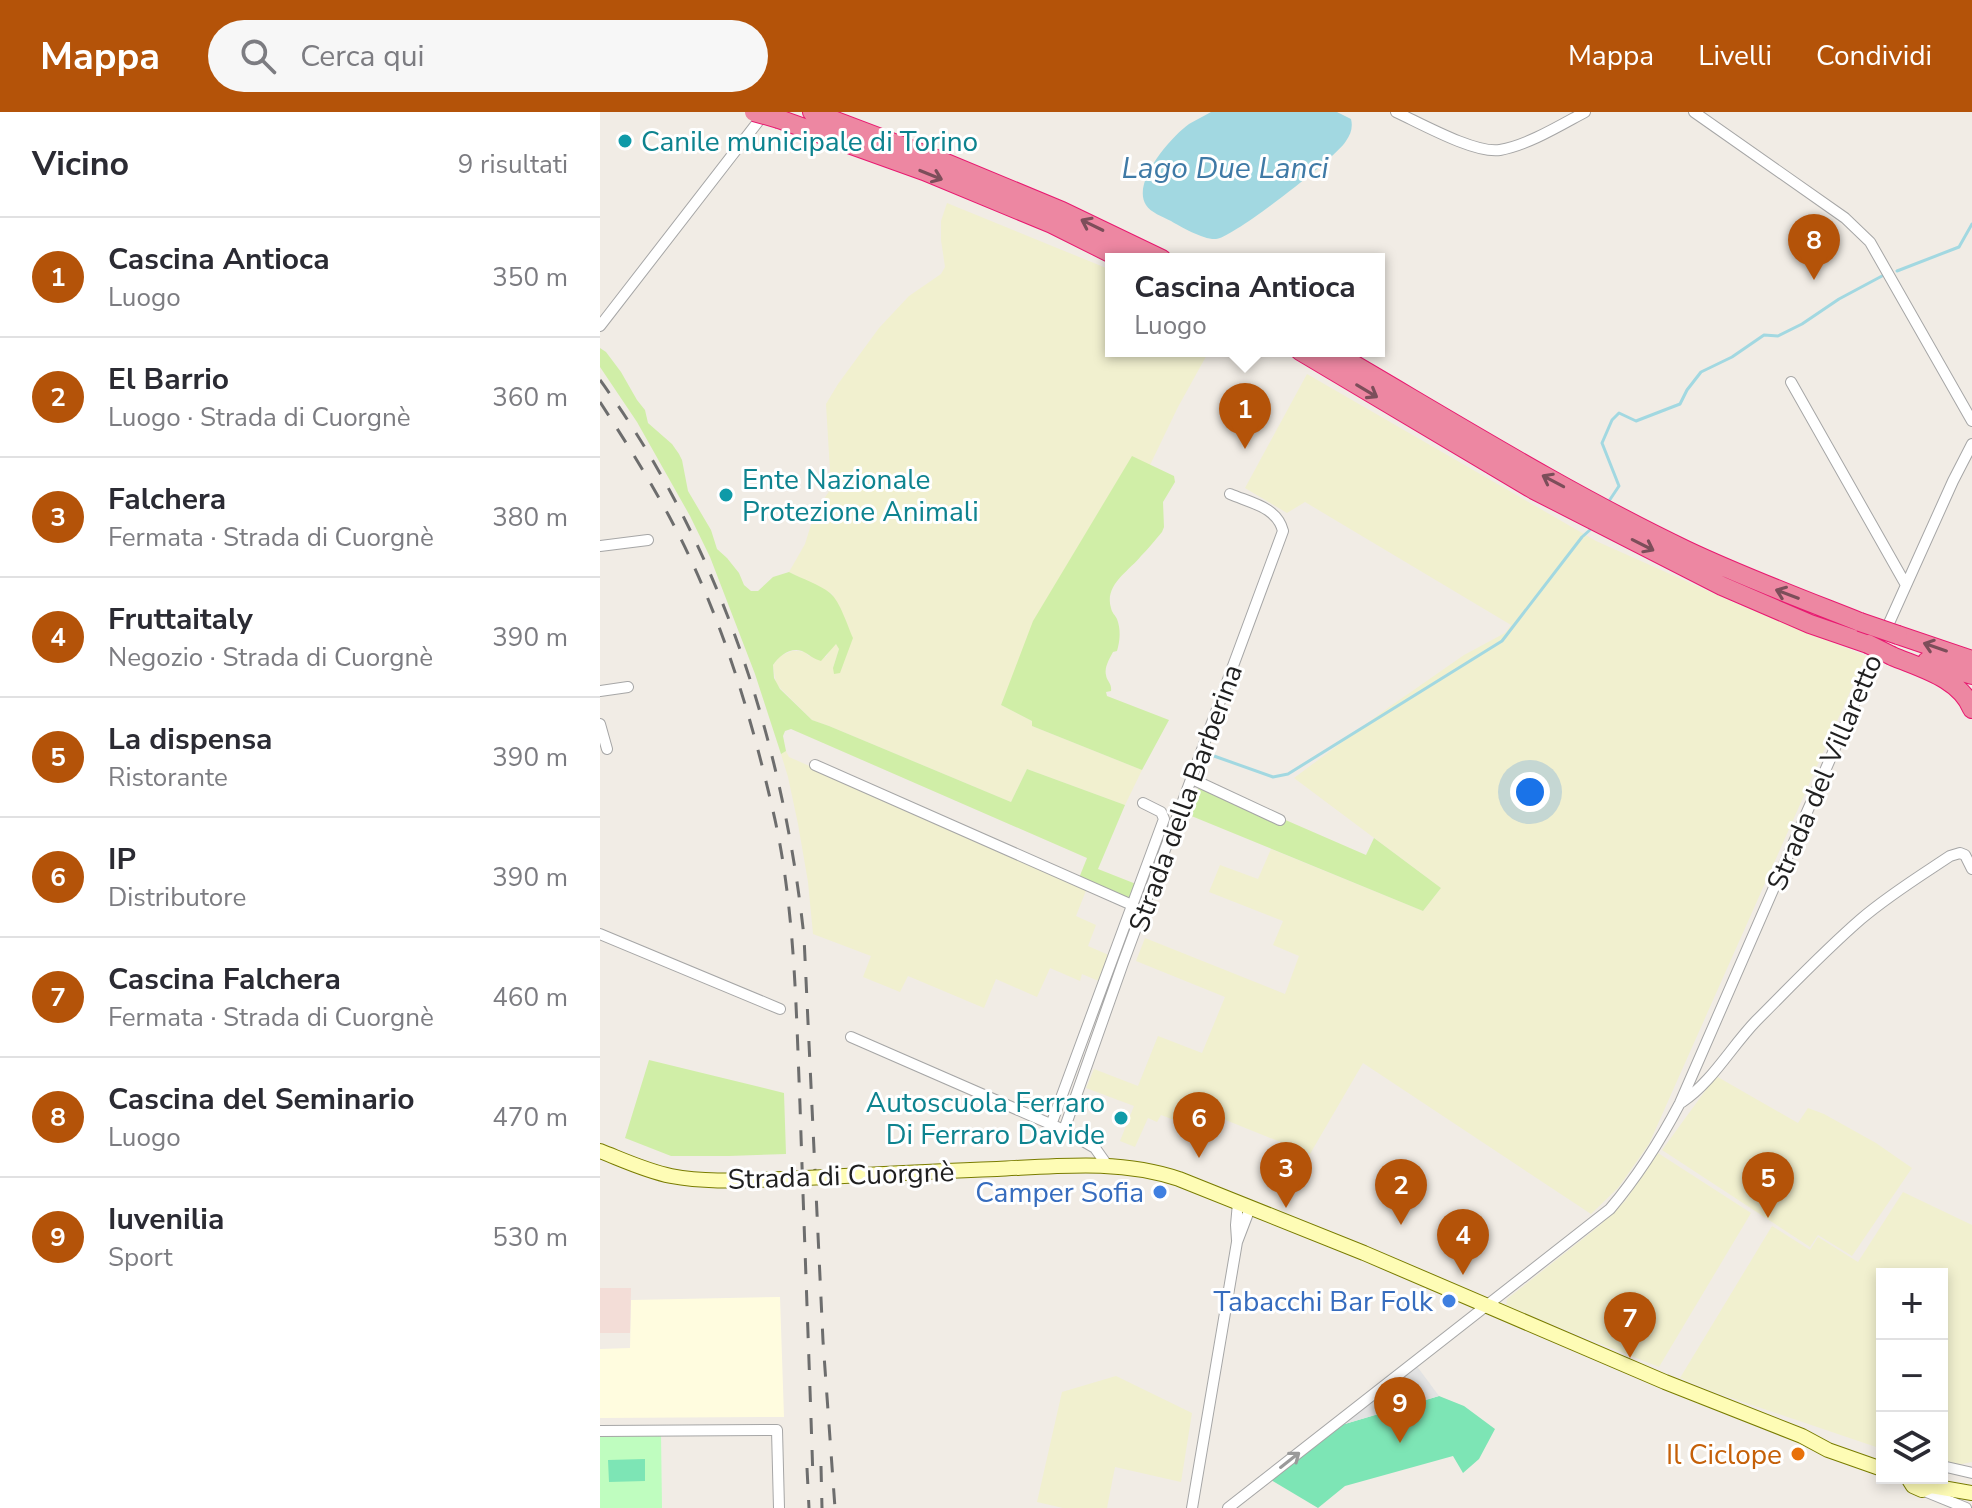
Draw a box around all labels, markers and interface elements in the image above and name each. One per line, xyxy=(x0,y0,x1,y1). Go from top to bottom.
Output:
search box xyxy=(208,20,768,92)
text: Mappa xyxy=(40,31,160,82)
icon: search xyxy=(236,34,280,78)
text: Cerca qui xyxy=(300,36,424,77)
text: Mappa xyxy=(1568,37,1654,75)
text: Livelli xyxy=(1698,37,1772,75)
text: Condividi xyxy=(1816,37,1932,75)
place label: Canile municipale di Torino xyxy=(641,123,978,161)
marker: Canile municipale di Torino xyxy=(616,132,634,150)
text: Vicino xyxy=(32,141,129,187)
text: 9 risultati xyxy=(458,147,568,182)
water label: Lago Due Lanci xyxy=(1122,148,1330,189)
one-way arrow xyxy=(918,168,943,183)
pin: 8 xyxy=(1788,214,1840,280)
one-way arrow xyxy=(1080,217,1104,232)
text: Cascina Antioca xyxy=(108,239,330,280)
popup xyxy=(1105,253,1385,357)
text: 1 xyxy=(50,260,66,295)
text: 350 m xyxy=(492,260,568,295)
text: Cascina Antioca xyxy=(1134,267,1356,308)
text: Luogo xyxy=(108,280,181,315)
text: Luogo xyxy=(1134,308,1207,343)
text: El Barrio xyxy=(108,359,229,400)
text: 2 xyxy=(50,380,66,415)
text: 360 m xyxy=(492,380,568,415)
pin: 1 xyxy=(1219,383,1271,449)
one-way arrow xyxy=(1355,383,1378,399)
text: Luogo · Strada di Cuorgnè xyxy=(108,400,411,435)
place label: Ente Nazionale Protezione Animali xyxy=(742,461,979,531)
one-way arrow xyxy=(1542,473,1566,489)
text: Falchera xyxy=(108,479,226,520)
marker: Ente Nazionale Protezione Animali xyxy=(717,486,735,504)
text: 3 xyxy=(50,500,66,535)
text: 380 m xyxy=(492,500,568,535)
text: Fermata · Strada di Cuorgnè xyxy=(108,520,434,555)
one-way arrow xyxy=(1630,538,1654,553)
one-way arrow xyxy=(1775,586,1800,600)
text: Fruttaitaly xyxy=(108,599,253,640)
text: 4 xyxy=(50,620,66,655)
text: 390 m xyxy=(492,620,568,655)
one-way arrow xyxy=(1923,639,1948,654)
text: Negozio · Strada di Cuorgnè xyxy=(108,640,433,675)
street label: Strada del Villaretto xyxy=(1758,648,1892,896)
street label: Strada della Barberina xyxy=(1120,659,1252,937)
text: La dispensa xyxy=(108,719,273,760)
text: 5 xyxy=(50,740,66,775)
text: 390 m xyxy=(492,740,568,775)
text: Ristorante xyxy=(108,760,228,795)
your location xyxy=(1510,772,1550,812)
text: IP xyxy=(108,839,136,880)
text: 6 xyxy=(50,860,66,895)
text: 390 m xyxy=(492,860,568,895)
text: Distributore xyxy=(108,880,246,915)
text: Cascina Falchera xyxy=(108,959,341,1000)
text: 7 xyxy=(50,980,66,1015)
text: 460 m xyxy=(492,980,568,1015)
text: Fermata · Strada di Cuorgnè xyxy=(108,1000,434,1035)
text: Cascina del Seminario xyxy=(108,1079,414,1120)
place label: Autoscuola Ferraro Di Ferraro Davide xyxy=(866,1084,1105,1154)
pin: 6 xyxy=(1173,1092,1225,1158)
text: 8 xyxy=(50,1100,66,1135)
text: 470 m xyxy=(492,1100,568,1135)
marker: Autoscuola Ferraro Di Ferraro Davide xyxy=(1112,1109,1130,1127)
text: Luogo xyxy=(108,1120,181,1155)
pin: 3 xyxy=(1260,1142,1312,1208)
pin: 5 xyxy=(1742,1152,1794,1218)
street label: Strada di Cuorgnè xyxy=(727,1153,955,1199)
pin: 2 xyxy=(1375,1159,1427,1225)
place label: Camper Sofia xyxy=(975,1174,1144,1212)
marker: Camper Sofia xyxy=(1151,1183,1169,1201)
text: Iuvenilia xyxy=(108,1199,224,1240)
pin: 4 xyxy=(1437,1209,1489,1275)
text: 9 xyxy=(50,1220,66,1255)
text: 530 m xyxy=(492,1220,568,1255)
text: Sport xyxy=(108,1240,173,1275)
map controls xyxy=(1876,1268,1948,1484)
button: + xyxy=(1876,1268,1948,1340)
place label: Tabacchi Bar Folk xyxy=(1213,1283,1434,1321)
marker: Tabacchi Bar Folk xyxy=(1440,1292,1458,1310)
pin: 7 xyxy=(1604,1292,1656,1358)
button: − xyxy=(1876,1340,1948,1412)
pin: 9 xyxy=(1374,1377,1426,1443)
button: layers xyxy=(1876,1412,1948,1484)
place label: Il Ciclope xyxy=(1666,1436,1782,1474)
marker: Il Ciclope xyxy=(1789,1445,1807,1463)
one-way arrow xyxy=(1279,1451,1300,1469)

